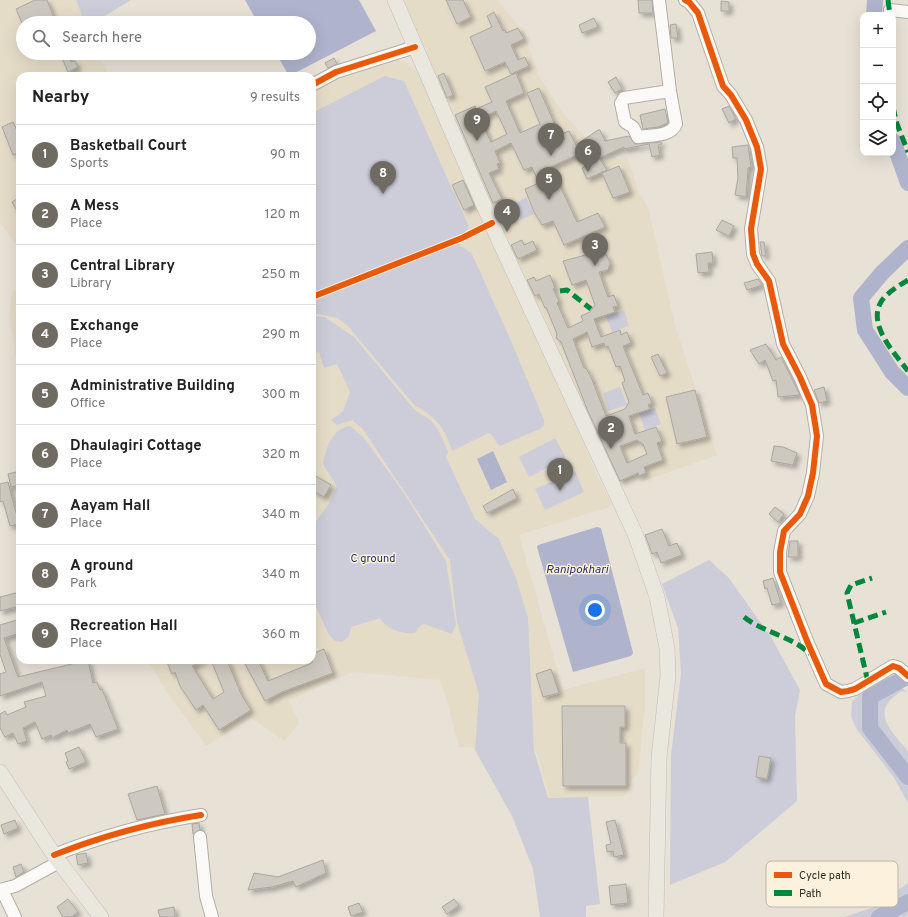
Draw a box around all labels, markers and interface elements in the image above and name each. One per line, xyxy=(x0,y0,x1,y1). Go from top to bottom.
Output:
map controls xyxy=(860,12,896,156)
button: + xyxy=(860,12,896,48)
search box xyxy=(16,16,316,60)
icon: search xyxy=(30,27,52,49)
text: Search here xyxy=(62,29,142,48)
button: − xyxy=(860,48,896,84)
button: locate xyxy=(860,84,896,120)
text: Nearby xyxy=(32,87,89,109)
text: 9 results xyxy=(250,90,300,106)
pin: 9 xyxy=(464,108,490,141)
button: layers xyxy=(860,120,896,156)
pin: 7 xyxy=(538,123,564,156)
text: Basketball Court xyxy=(70,137,187,156)
pin: 6 xyxy=(575,139,601,172)
text: 1 xyxy=(42,147,48,163)
text: 90 m xyxy=(270,147,300,163)
text: Sports xyxy=(70,156,109,172)
pin: 8 xyxy=(370,161,396,194)
pin: 5 xyxy=(536,167,562,200)
text: A Mess xyxy=(70,197,119,216)
pin: 4 xyxy=(494,199,520,232)
text: 2 xyxy=(41,207,49,223)
text: 120 m xyxy=(265,207,300,223)
text: Place xyxy=(70,216,102,232)
pin: 3 xyxy=(582,233,608,266)
text: Central Library xyxy=(70,257,175,276)
text: 3 xyxy=(41,267,49,283)
text: 250 m xyxy=(262,267,300,283)
text: Library xyxy=(70,276,112,292)
text: Exchange xyxy=(70,317,139,336)
text: 4 xyxy=(41,327,49,343)
text: 290 m xyxy=(262,327,300,343)
text: Place xyxy=(70,336,102,352)
text: Administrative Building xyxy=(70,377,235,396)
text: 5 xyxy=(41,387,49,403)
text: 300 m xyxy=(262,387,300,403)
text: Office xyxy=(70,396,105,412)
pin: 2 xyxy=(598,416,624,449)
text: Dhaulagiri Cottage xyxy=(70,437,202,456)
text: 6 xyxy=(41,447,49,463)
text: 320 m xyxy=(262,447,300,463)
text: Place xyxy=(70,456,102,472)
pin: 1 xyxy=(547,458,573,491)
text: Aayam Hall xyxy=(70,497,150,516)
text: 7 xyxy=(42,507,48,523)
text: 340 m xyxy=(262,507,300,523)
text: Place xyxy=(70,516,102,532)
park label: C ground xyxy=(351,552,395,566)
text: A ground xyxy=(70,557,133,576)
water label: Ranipokhari xyxy=(546,562,609,578)
text: 8 xyxy=(41,567,49,583)
text: 340 m xyxy=(262,567,300,583)
text: Park xyxy=(70,576,97,592)
your location xyxy=(585,600,605,620)
text: Recreation Hall xyxy=(70,617,178,636)
text: 9 xyxy=(41,627,49,643)
text: 360 m xyxy=(262,627,300,643)
text: Place xyxy=(70,636,102,652)
legend xyxy=(766,861,898,907)
text: Cycle path xyxy=(799,869,851,883)
text: Path xyxy=(799,887,821,901)

